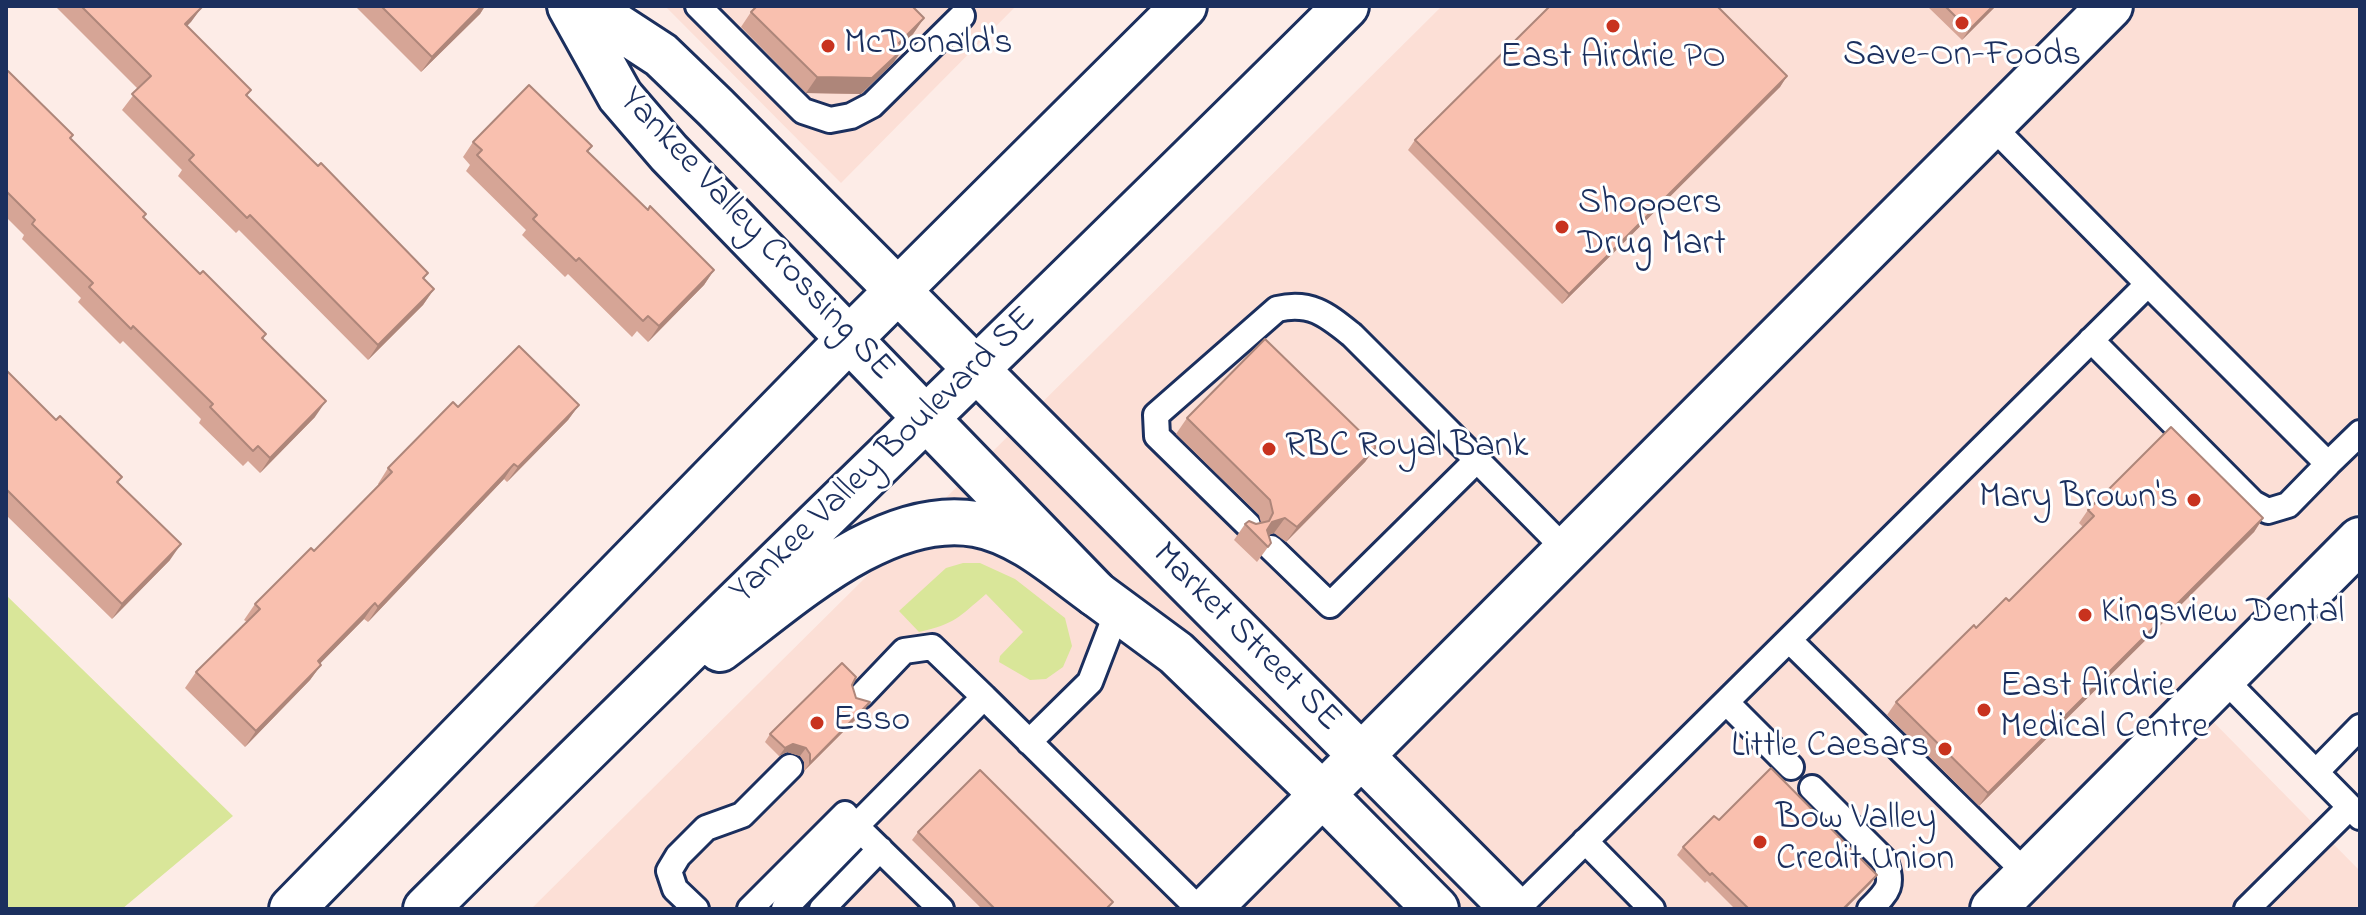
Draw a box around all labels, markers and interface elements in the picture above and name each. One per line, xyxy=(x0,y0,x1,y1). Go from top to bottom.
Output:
marker: Save-On-Foods xyxy=(1953,14,1971,32)
marker: East Airdrie PO xyxy=(1604,17,1622,35)
place label: McDonald's xyxy=(844,24,1013,68)
place label: Save-On-Foods xyxy=(1843,36,2081,80)
marker: McDonald's xyxy=(819,37,837,55)
place label: East Airdrie PO xyxy=(1500,38,1726,82)
street label: Yankee Valley Crossing SE xyxy=(608,80,902,392)
place label: Shoppers Drug Mart xyxy=(1578,184,1726,269)
marker: Shoppers Drug Mart xyxy=(1553,218,1571,236)
street label: Yankee Valley Boulevard SE xyxy=(723,300,1047,614)
place label: RBC Royal Bank xyxy=(1285,427,1528,471)
marker: RBC Royal Bank xyxy=(1260,440,1278,458)
place label: Mary Brown's xyxy=(1979,478,2178,522)
marker: Mary Brown's xyxy=(2185,491,2203,509)
street label: Market Street SE xyxy=(1141,535,1349,743)
place label: Kingsview Dental xyxy=(2101,593,2344,637)
marker: Kingsview Dental xyxy=(2076,606,2094,624)
place label: East Airdrie Medical Centre xyxy=(2000,667,2208,752)
place label: Esso xyxy=(833,701,910,745)
marker: East Airdrie Medical Centre xyxy=(1975,701,1993,719)
marker: Esso xyxy=(808,714,826,732)
place label: Little Caesars xyxy=(1731,727,1929,771)
marker: Little Caesars xyxy=(1936,740,1954,758)
place label: Bow Valley Credit Union xyxy=(1776,799,1954,884)
marker: Bow Valley Credit Union xyxy=(1751,833,1769,851)

